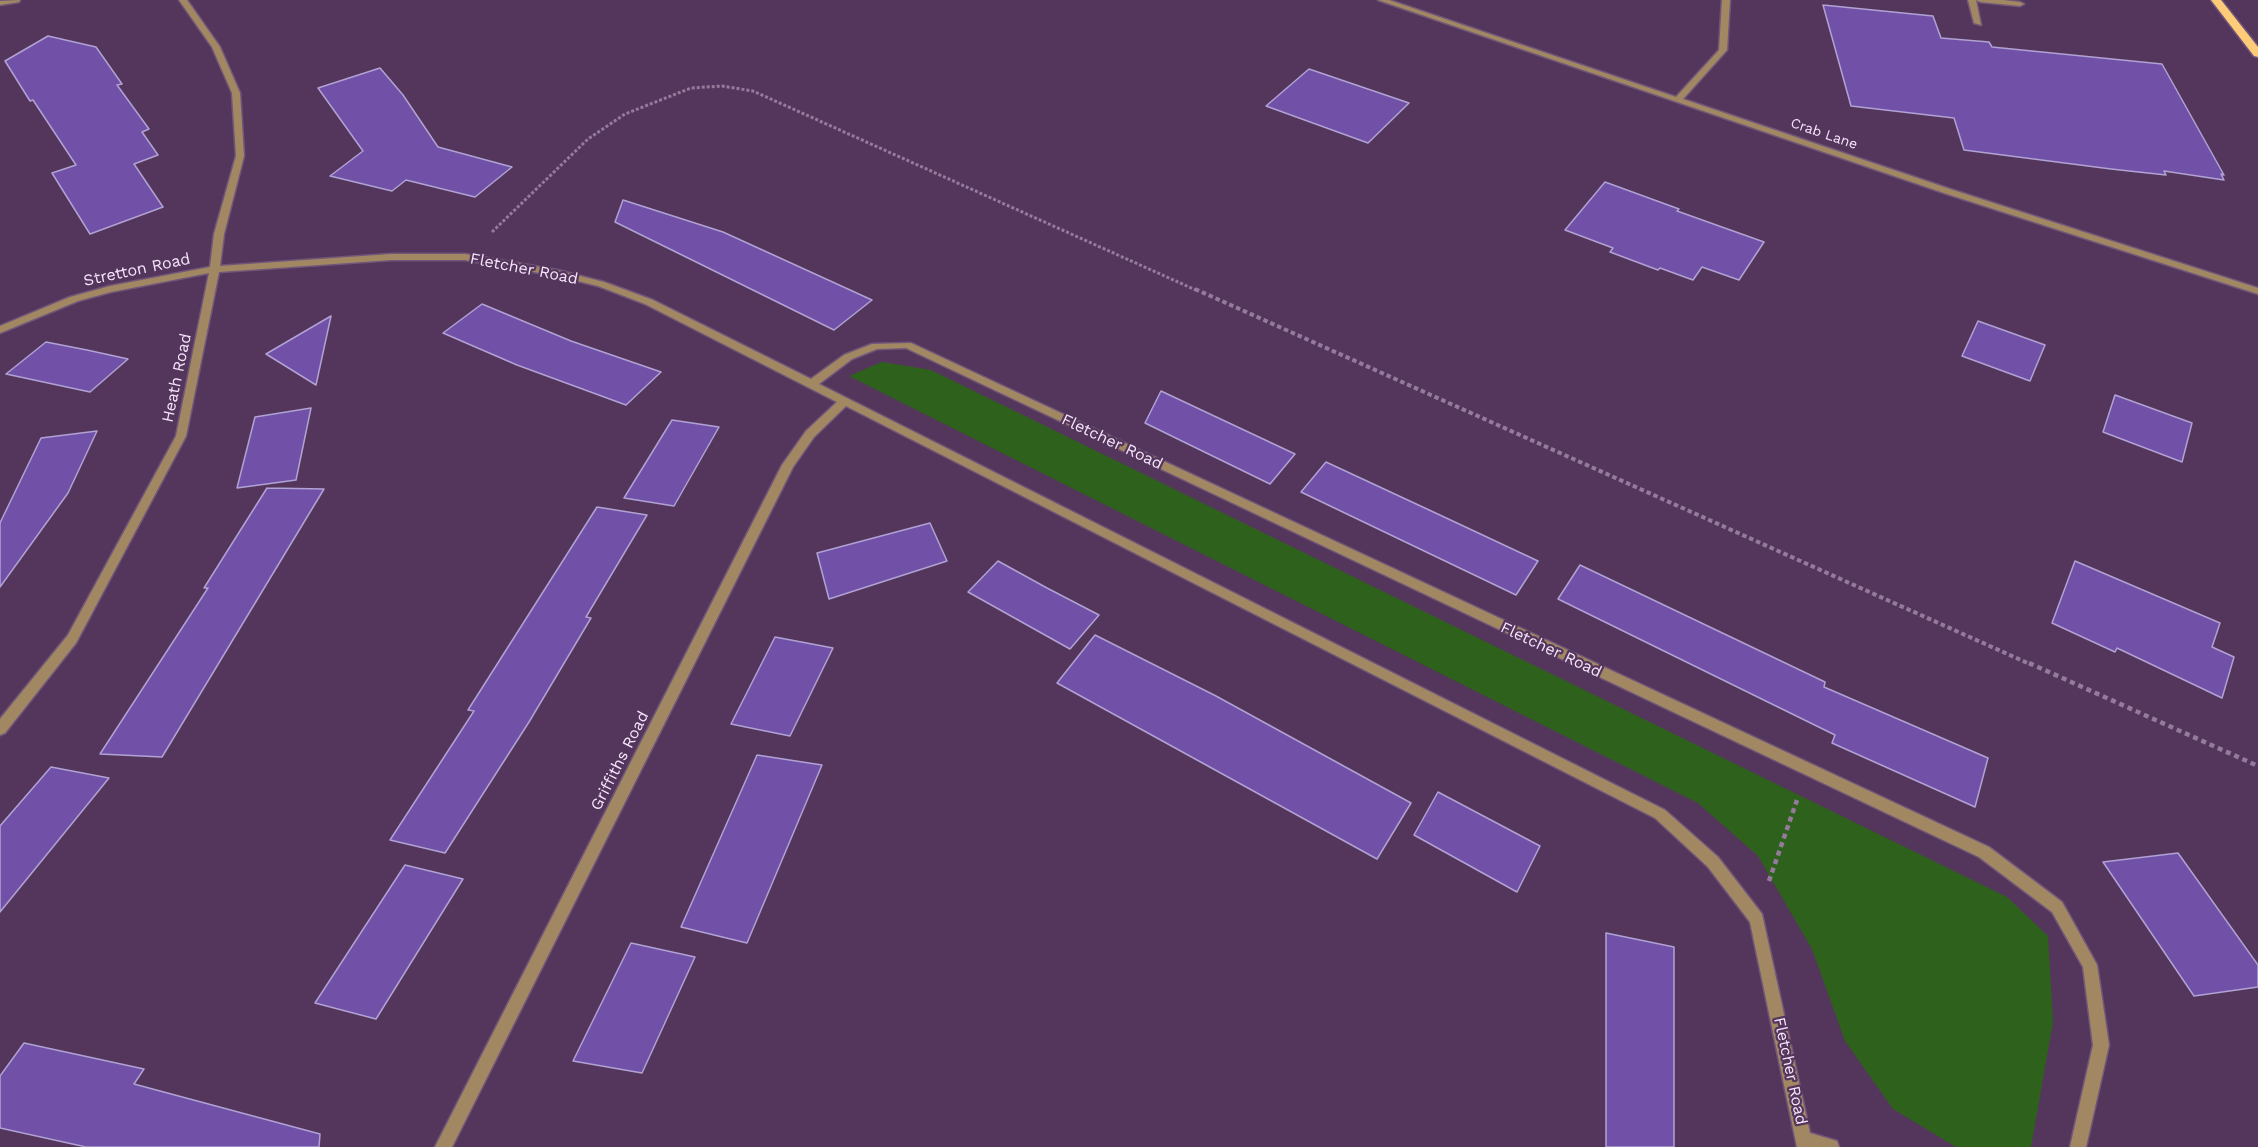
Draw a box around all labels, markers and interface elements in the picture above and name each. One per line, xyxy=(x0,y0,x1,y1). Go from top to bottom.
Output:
street label: Crab Lane xyxy=(1788,115,1860,153)
street label: Stretton Road xyxy=(82,249,192,291)
street label: Fletcher Road xyxy=(468,249,580,289)
street label: Heath Road xyxy=(158,332,196,424)
street label: Fletcher Road xyxy=(1058,410,1166,474)
street label: Fletcher Road xyxy=(1497,618,1605,682)
street label: Griffiths Road xyxy=(587,708,653,814)
street label: Fletcher Road xyxy=(1769,1015,1811,1127)

